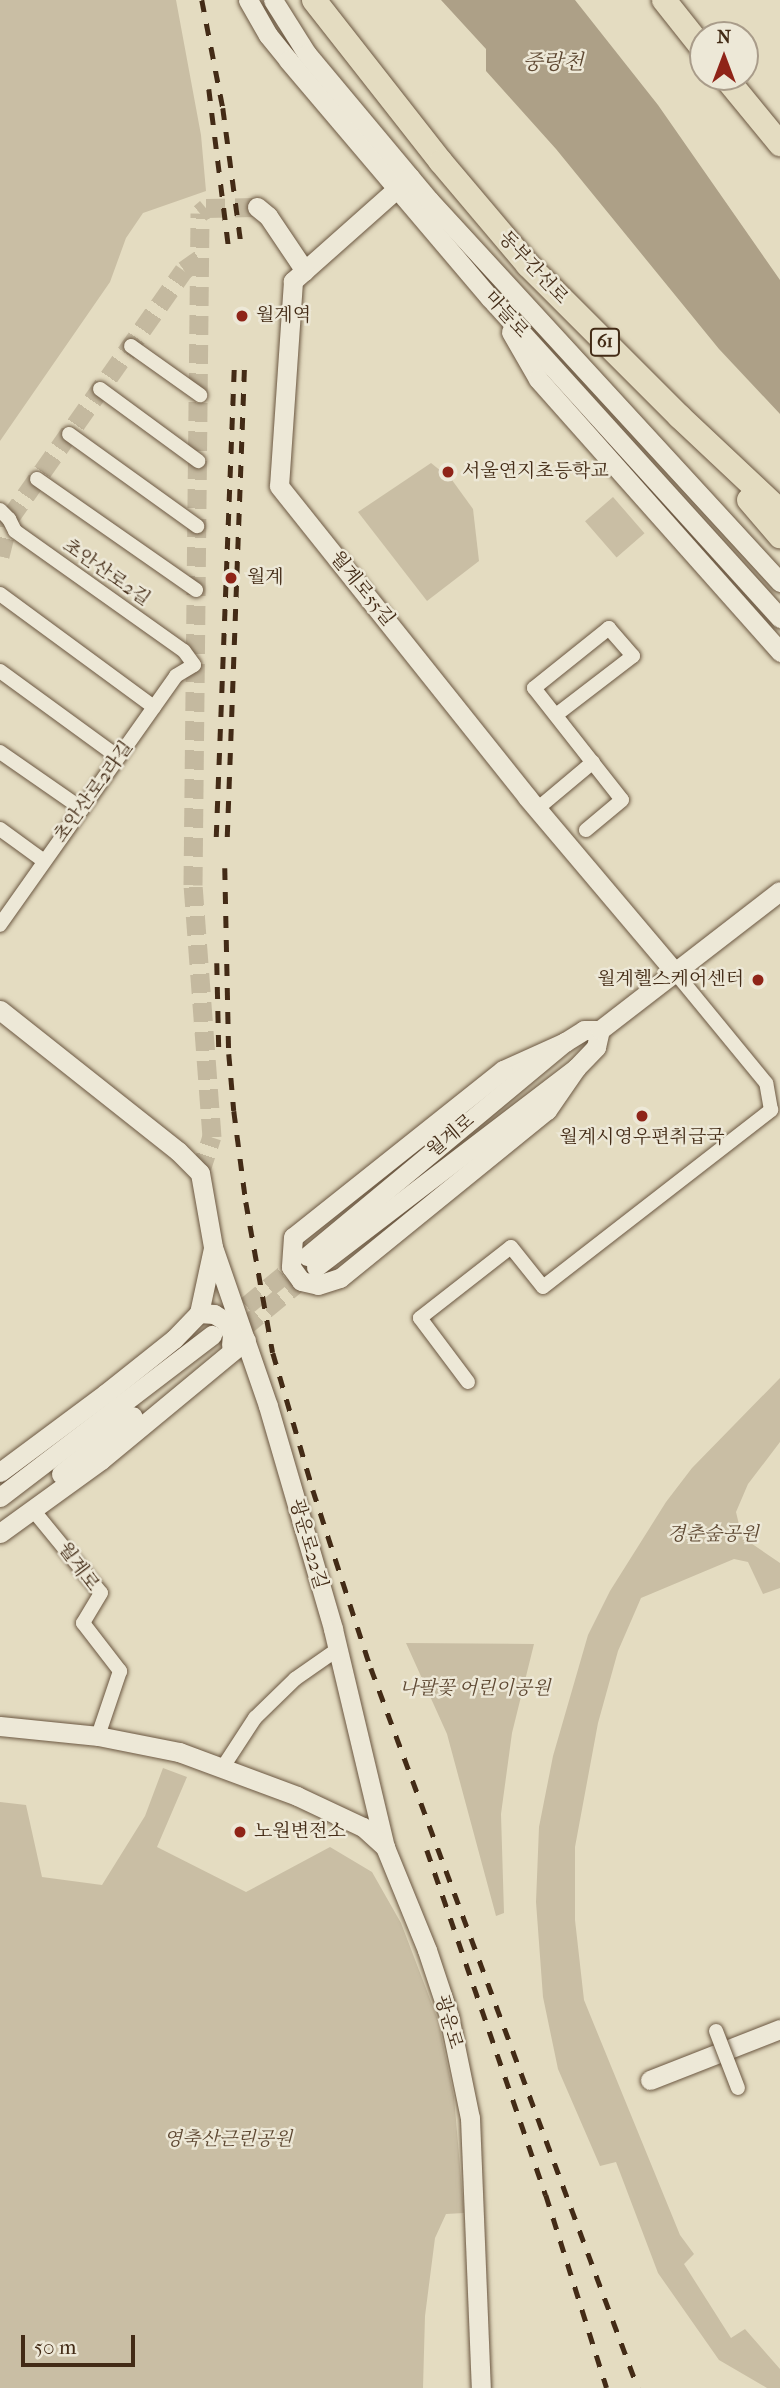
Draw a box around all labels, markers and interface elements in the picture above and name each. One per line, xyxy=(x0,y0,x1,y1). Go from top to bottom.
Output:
north arrow xyxy=(689,21,759,91)
text: N xyxy=(717,26,731,48)
water label: 중랑천 xyxy=(523,49,583,75)
street label: 동부간선로 xyxy=(493,227,573,309)
street label: 마들로 xyxy=(479,287,533,343)
place label: 월계역 xyxy=(256,305,311,327)
marker: 월계역 xyxy=(234,308,250,324)
road number: 61 xyxy=(589,328,621,356)
place label: 서울연지초등학교 xyxy=(462,461,609,483)
marker: 서울연지초등학교 xyxy=(440,464,456,480)
street label: 초안산로2길 xyxy=(58,535,154,611)
street label: 월계로55길 xyxy=(325,547,399,631)
place label: 월계 xyxy=(247,567,284,589)
marker: 월계 xyxy=(221,568,241,588)
street label: 초안산로2라길 xyxy=(50,737,138,847)
place label: 월계헬스케어센터 xyxy=(597,969,744,991)
marker: 월계헬스케어센터 xyxy=(750,972,766,988)
marker: 월계시영우편취급국 xyxy=(634,1108,650,1124)
street label: 월계로 xyxy=(423,1110,479,1162)
place label: 월계시영우편취급국 xyxy=(559,1127,725,1149)
street label: 광운로22길 xyxy=(284,1496,332,1592)
park label: 경춘숲공원 xyxy=(667,1524,759,1546)
street label: 월계로 xyxy=(52,1538,104,1596)
park label: 나팔꽃 어린이공원 xyxy=(400,1678,550,1700)
place label: 노원변전소 xyxy=(254,1821,346,1843)
marker: 노원변전소 xyxy=(232,1824,248,1840)
street label: 광운로 xyxy=(429,1992,467,2052)
park label: 영축산근린공원 xyxy=(164,2129,292,2151)
scale bar xyxy=(24,2322,138,2366)
text: 50 m xyxy=(34,2335,77,2359)

